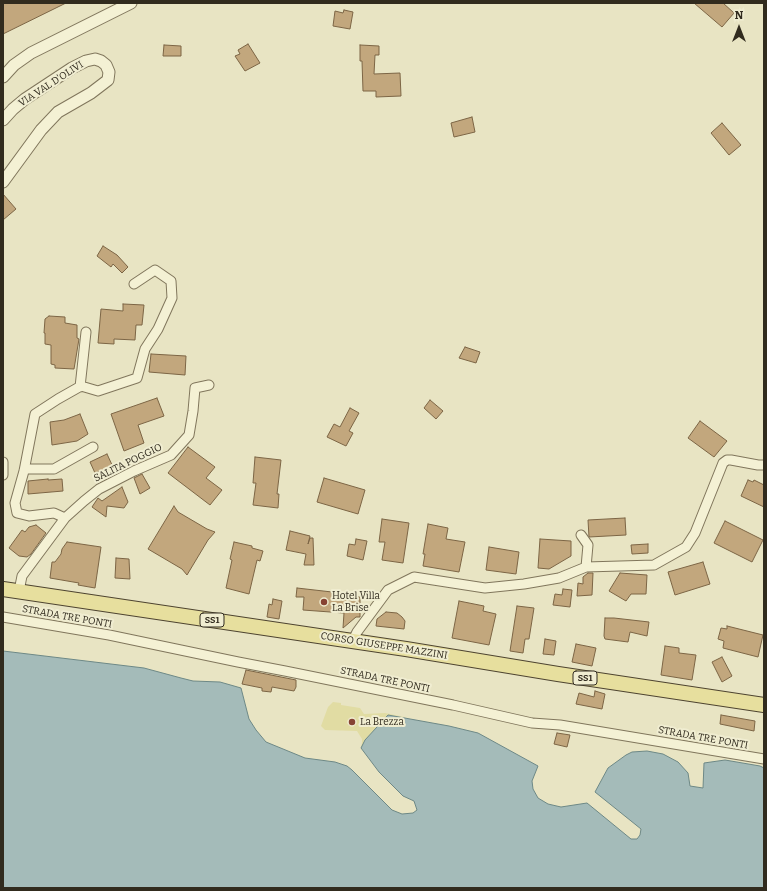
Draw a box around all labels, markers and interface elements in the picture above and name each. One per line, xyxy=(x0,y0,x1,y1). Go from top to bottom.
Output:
north arrow xyxy=(719,8,759,48)
text: N xyxy=(735,9,743,22)
street label: VIA VAL D'OLIVI xyxy=(16,59,86,109)
street label: SALITA POGGIO xyxy=(92,441,164,485)
place label: Hotel Villa La Brise xyxy=(332,590,380,614)
marker: Hotel Villa La Brise xyxy=(319,597,329,607)
street label: STRADA TRE PONTI xyxy=(21,603,113,631)
road number: SS1 xyxy=(200,613,224,627)
street label: CORSO GIUSEPPE MAZZINI xyxy=(320,630,448,662)
street label: STRADA TRE PONTI xyxy=(339,665,431,695)
road number: SS1 xyxy=(573,671,597,685)
place label: La Brezza xyxy=(360,716,404,728)
marker: La Brezza xyxy=(347,717,357,727)
street label: STRADA TRE PONTI xyxy=(657,724,749,752)

